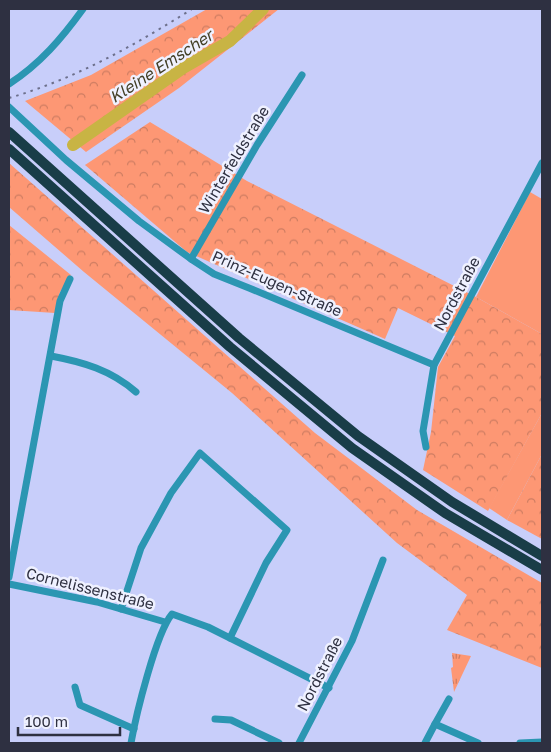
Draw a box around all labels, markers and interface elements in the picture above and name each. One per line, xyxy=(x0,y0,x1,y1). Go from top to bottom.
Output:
water label: Kleine Emscher xyxy=(106,24,219,107)
street label: Winterfeldstraße xyxy=(194,102,272,216)
street label: Prinz-Eugen-Straße xyxy=(210,246,345,320)
street label: Nordstraße xyxy=(429,253,483,333)
street label: Cornelissenstraße xyxy=(24,563,156,613)
street label: Nordstraße xyxy=(293,633,346,714)
scale bar xyxy=(18,704,120,736)
text: 100 m xyxy=(25,712,68,730)

